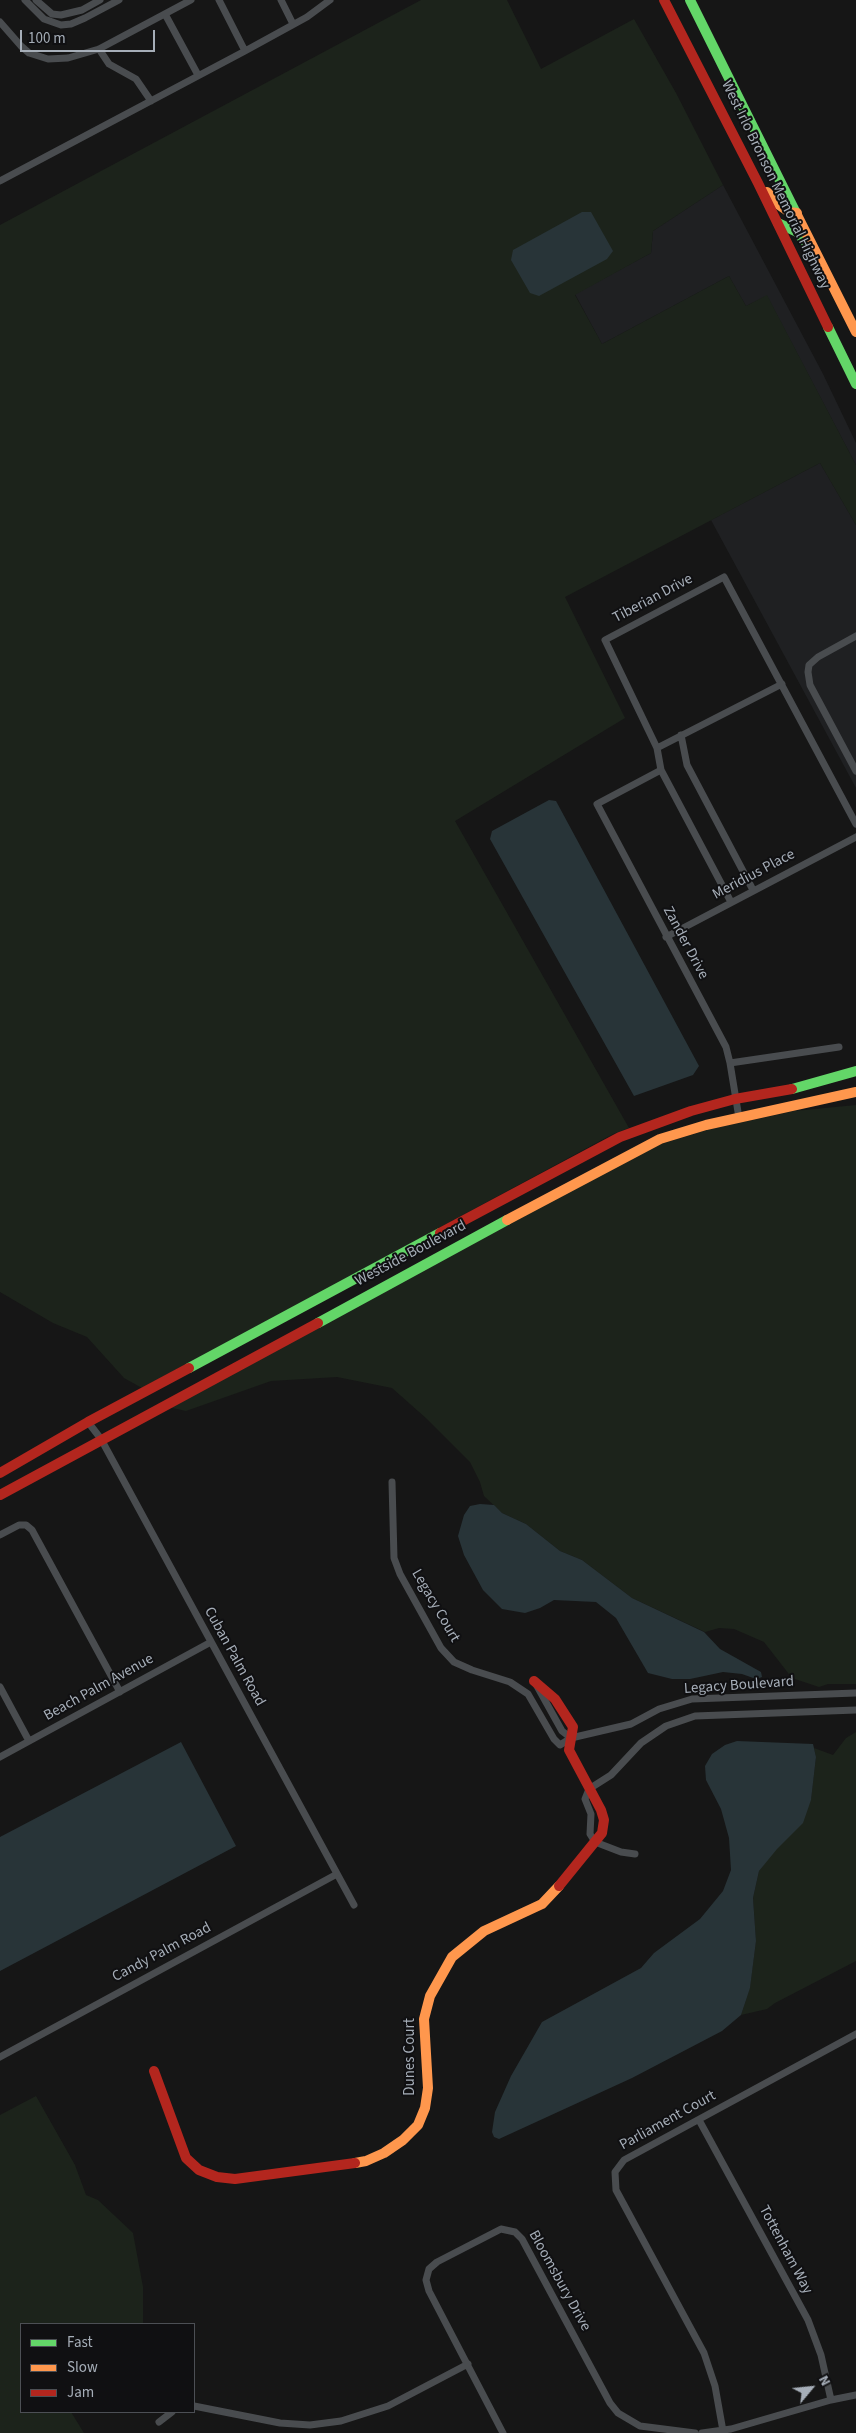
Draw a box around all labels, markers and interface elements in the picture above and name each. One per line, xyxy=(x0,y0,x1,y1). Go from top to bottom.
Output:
scale bar xyxy=(22,20,158,52)
text: 100 m xyxy=(28,28,66,49)
street label: West Irlo Bronson Memorial Highway xyxy=(717,78,833,292)
street label: Tiberian Drive xyxy=(610,570,696,628)
street label: Meridius Place xyxy=(710,846,798,904)
street label: Zander Drive xyxy=(658,903,712,983)
street label: Westside Boulevard xyxy=(352,1217,470,1291)
street label: Legacy Court xyxy=(407,1566,463,1646)
street label: Cuban Palm Road xyxy=(199,1604,269,1710)
street label: Beach Palm Avenue xyxy=(41,1650,157,1726)
street label: Legacy Boulevard xyxy=(683,1673,795,1699)
street label: Candy Palm Road xyxy=(109,1919,215,1987)
street label: Dunes Court xyxy=(402,2018,420,2096)
street label: Parliament Court xyxy=(617,2087,719,2155)
street label: Tottenham Way xyxy=(754,2203,816,2297)
street label: Bloomsbury Drive xyxy=(524,2228,594,2334)
legend xyxy=(20,2323,195,2413)
text: Fast xyxy=(67,2332,93,2353)
text: Slow xyxy=(67,2357,98,2378)
north arrow xyxy=(786,2363,836,2413)
text: N xyxy=(813,2372,835,2390)
text: Jam xyxy=(67,2382,94,2403)

